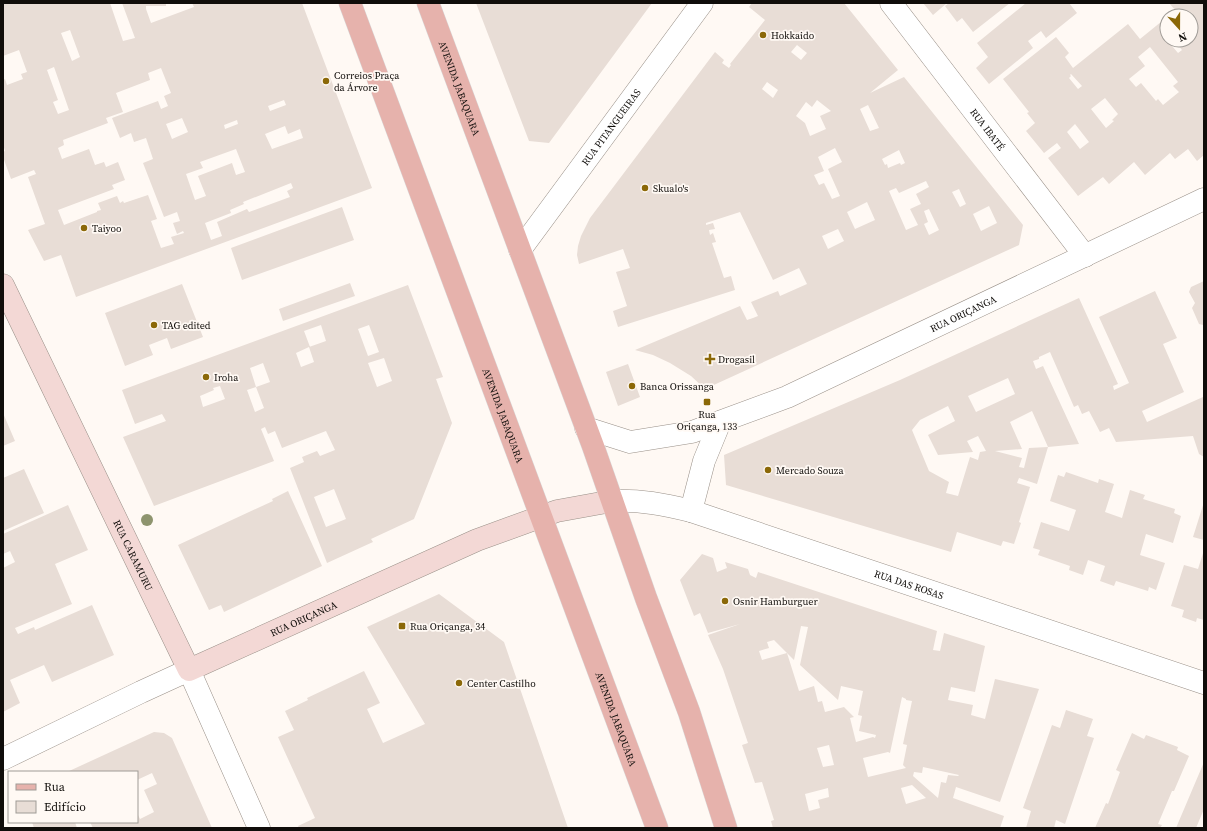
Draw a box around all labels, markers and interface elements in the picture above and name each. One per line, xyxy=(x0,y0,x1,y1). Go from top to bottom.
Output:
north arrow xyxy=(1159,8,1199,48)
text: N xyxy=(1176,28,1189,45)
place label: Hokkaido xyxy=(771,29,815,42)
marker: Hokkaido xyxy=(758,30,768,40)
street label: AVENIDA JABAQUARA xyxy=(436,39,483,138)
place label: Correios Praça da Árvore xyxy=(334,69,400,94)
marker: Correios Praça da Árvore xyxy=(321,76,331,86)
street label: RUA PITANGUEIRAS xyxy=(578,86,643,168)
street label: RUA IBATÉ xyxy=(968,106,1008,153)
place label: Skualo's xyxy=(653,182,688,195)
marker: Skualo's xyxy=(640,183,650,193)
place label: Taiyoo xyxy=(92,222,122,235)
marker: Taiyoo xyxy=(79,223,89,233)
street label: RUA ORIÇANGA xyxy=(928,292,999,335)
place label: TAG edited xyxy=(162,319,211,332)
marker: TAG edited xyxy=(149,320,159,330)
place label: Drogasil xyxy=(718,353,755,366)
marker: Drogasil xyxy=(705,354,715,364)
street label: AVENIDA JABAQUARA xyxy=(480,366,527,465)
place label: Iroha xyxy=(214,371,239,384)
marker: Iroha xyxy=(201,372,211,382)
place label: Banca Orissanga xyxy=(640,380,715,393)
marker: Banca Orissanga xyxy=(627,381,637,391)
marker: Rua Oriçanga, 133 xyxy=(702,397,712,407)
place label: Rua Oriçanga, 133 xyxy=(677,408,737,433)
place label: Mercado Souza xyxy=(776,464,844,477)
marker: Mercado Souza xyxy=(763,465,773,475)
street label: RUA CARAMURU xyxy=(111,518,156,593)
street label: RUA DAS ROSAS xyxy=(873,566,946,602)
place label: Osnir Hamburguer xyxy=(733,595,818,608)
marker: Osnir Hamburguer xyxy=(720,596,730,606)
street label: RUA ORIÇANGA xyxy=(268,598,339,639)
place label: Rua Oriçanga, 34 xyxy=(410,620,485,633)
marker: Rua Oriçanga, 34 xyxy=(397,621,407,631)
street label: AVENIDA JABAQUARA xyxy=(593,670,640,768)
place label: Center Castilho xyxy=(467,677,536,690)
marker: Center Castilho xyxy=(454,678,464,688)
legend xyxy=(8,771,138,823)
text: Rua xyxy=(44,779,66,795)
text: Edifício xyxy=(44,799,86,815)

